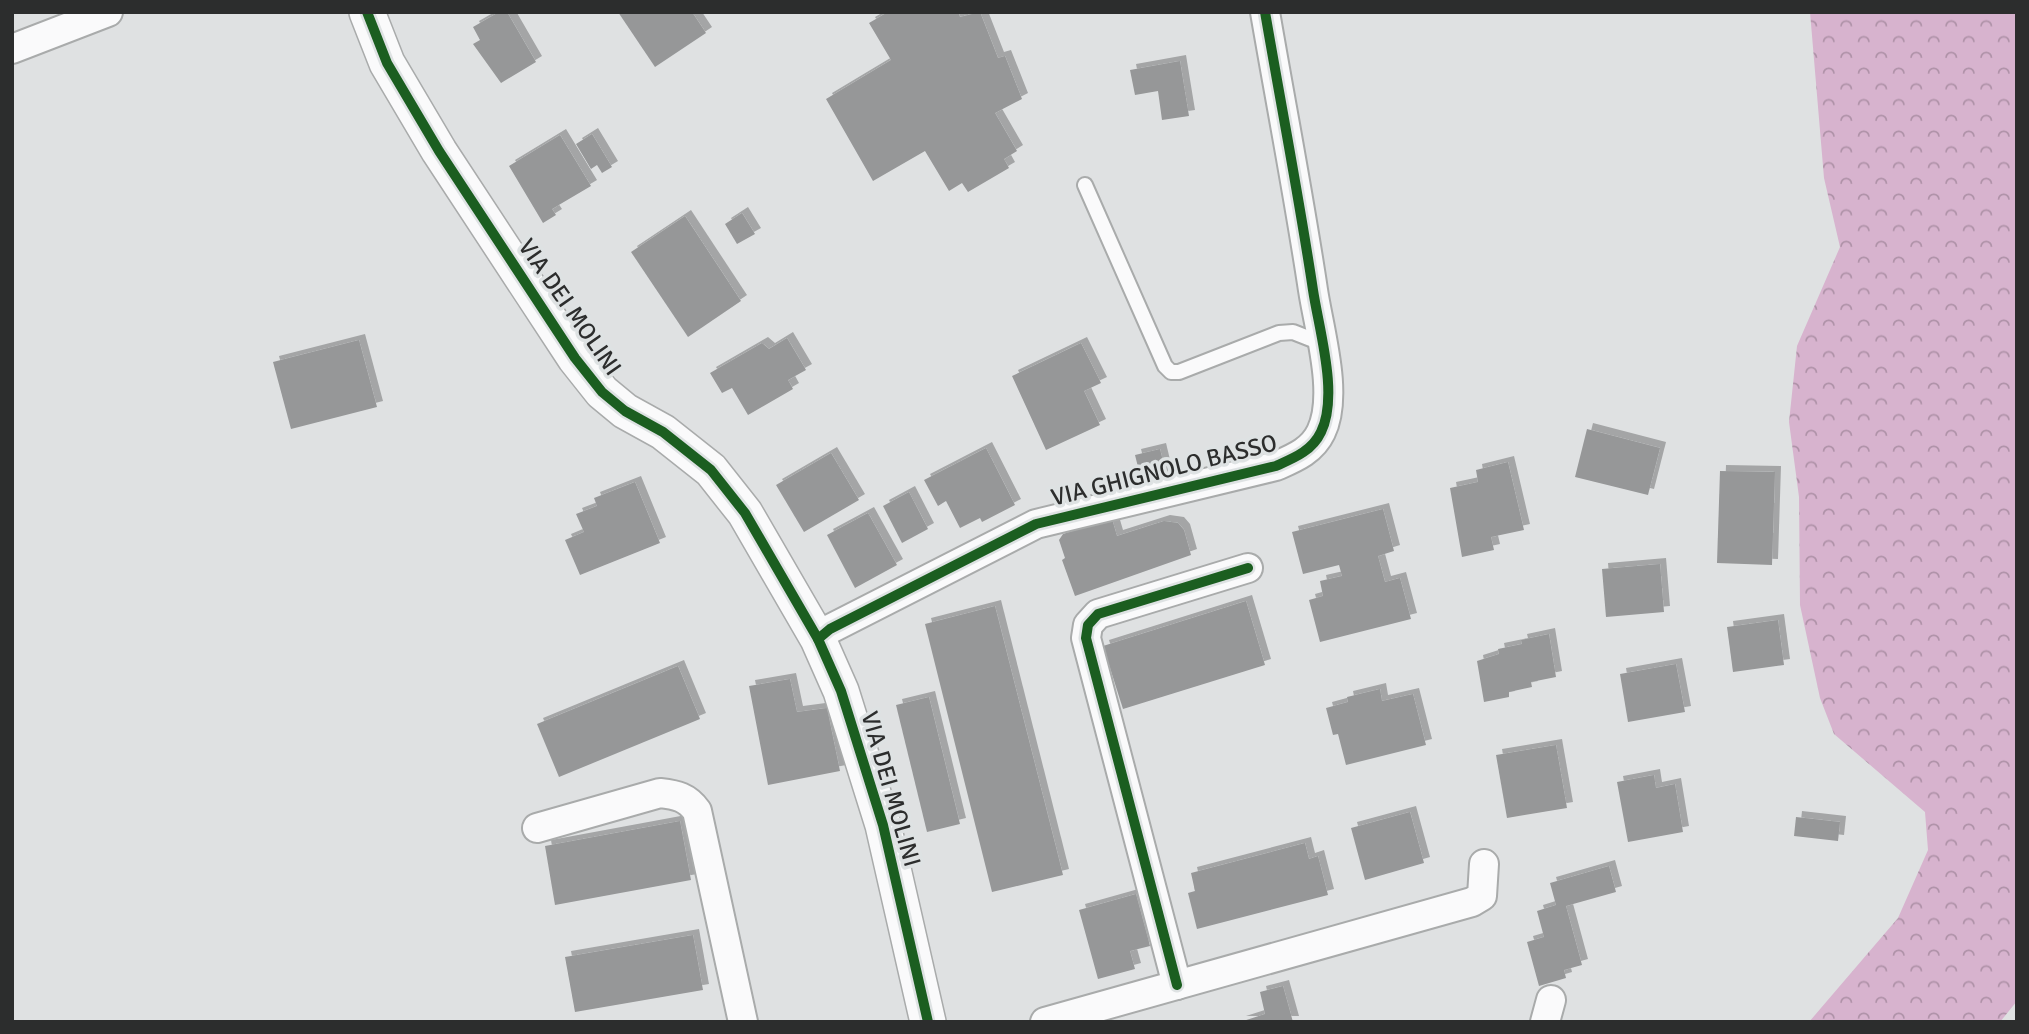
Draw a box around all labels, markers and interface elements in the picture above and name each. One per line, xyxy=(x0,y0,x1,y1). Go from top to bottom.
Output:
street label: VIA DEI MOLINI xyxy=(512,233,628,381)
street label: VIA GHIGNOLO BASSO xyxy=(1048,427,1280,513)
street label: VIA DEI MOLINI xyxy=(855,708,927,870)

